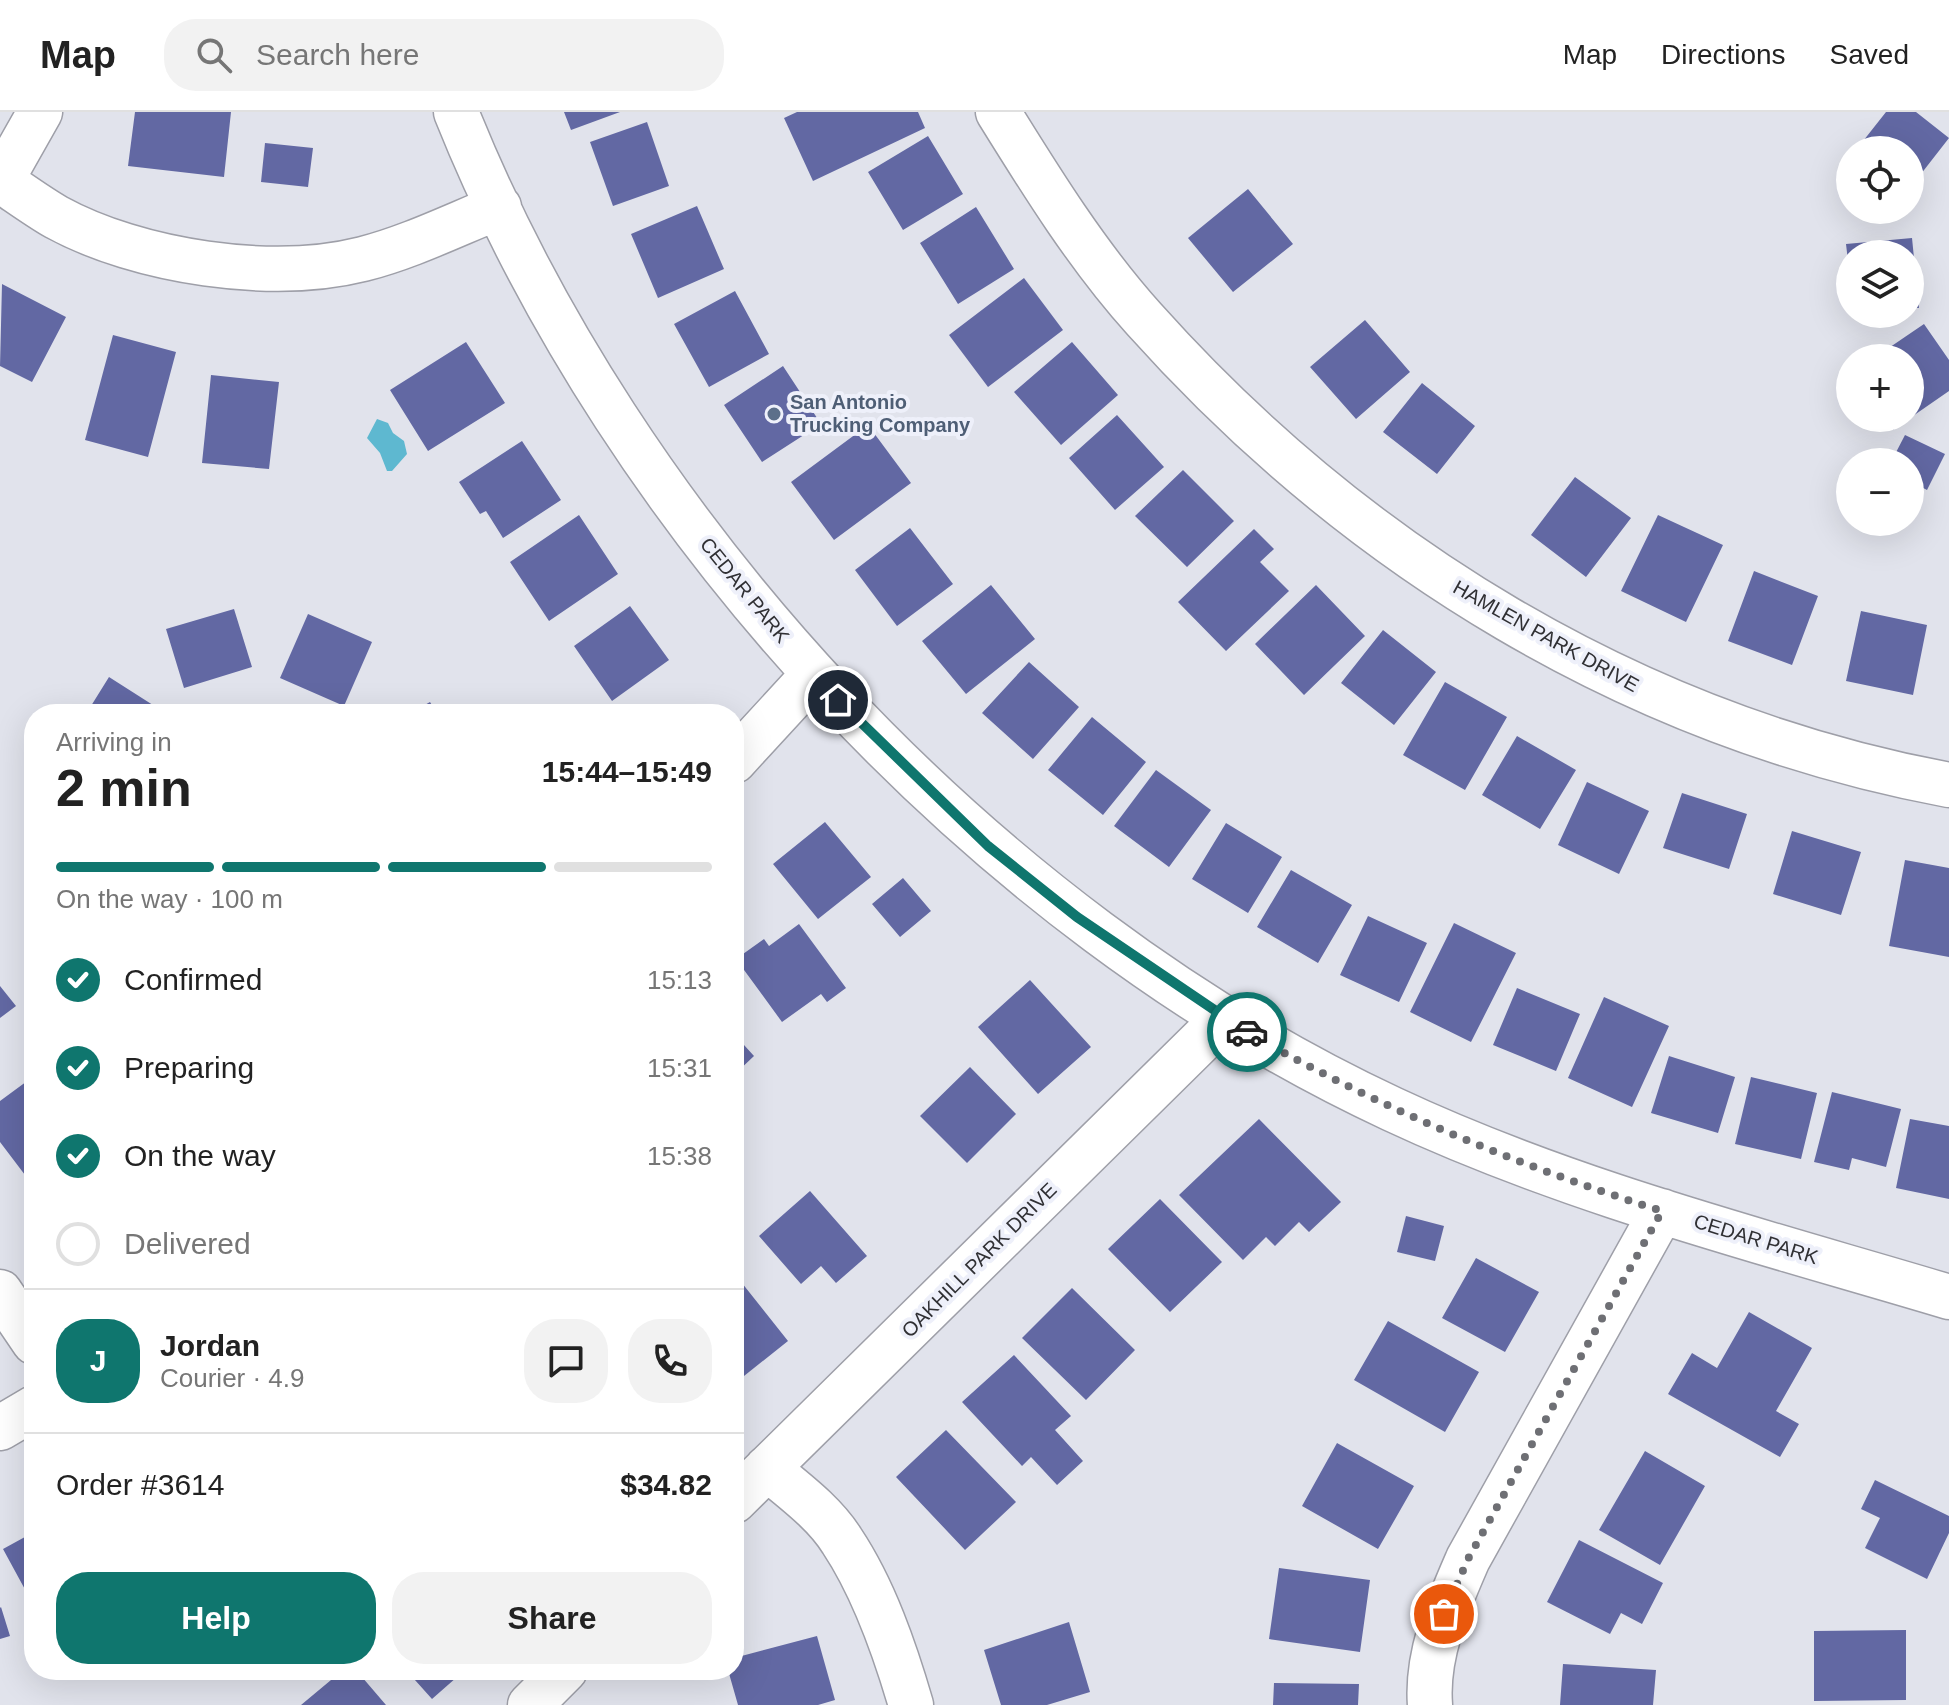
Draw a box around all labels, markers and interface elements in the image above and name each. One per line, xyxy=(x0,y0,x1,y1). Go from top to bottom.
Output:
search box xyxy=(164,19,724,91)
icon: search xyxy=(192,33,236,77)
text: Map xyxy=(40,34,116,76)
text: Search here xyxy=(256,38,419,71)
text: Map xyxy=(1563,39,1617,70)
text: Directions xyxy=(1661,39,1786,70)
text: Saved xyxy=(1830,39,1909,70)
map controls xyxy=(1836,136,1924,536)
button: locate xyxy=(1836,136,1924,224)
button: layers xyxy=(1836,240,1924,328)
button: + xyxy=(1836,344,1924,432)
place label: San Antonio Trucking Company xyxy=(790,391,971,436)
marker: San Antonio Trucking Company xyxy=(765,405,783,423)
button: − xyxy=(1836,448,1924,536)
street label: CEDAR PARK xyxy=(696,533,794,647)
street label: HAMLEN PARK DRIVE xyxy=(1449,576,1643,696)
pin xyxy=(804,666,872,734)
icon: home xyxy=(816,678,860,722)
text: Arriving in xyxy=(56,727,172,757)
text: 15:44–15:49 xyxy=(542,755,712,788)
text: 2 min xyxy=(56,759,192,817)
text: On the way · 100 m xyxy=(56,884,283,914)
icon: check xyxy=(56,958,100,1002)
text: Confirmed xyxy=(124,963,262,996)
text: 15:13 xyxy=(647,965,712,995)
courier xyxy=(1207,992,1287,1072)
icon: car xyxy=(1225,1010,1269,1054)
icon: check xyxy=(56,1046,100,1090)
text: Preparing xyxy=(124,1051,254,1084)
text: 15:31 xyxy=(647,1053,712,1083)
icon: check xyxy=(56,1134,100,1178)
text: On the way xyxy=(124,1139,276,1172)
text: 15:38 xyxy=(647,1141,712,1171)
street label: OAKHILL PARK DRIVE xyxy=(897,1178,1061,1342)
street label: CEDAR PARK xyxy=(1691,1210,1821,1269)
text: Delivered xyxy=(124,1227,251,1260)
button: chat xyxy=(524,1319,608,1403)
button: phone xyxy=(628,1319,712,1403)
text: Jordan xyxy=(160,1329,260,1362)
text: J xyxy=(90,1344,106,1377)
text: Courier · 4.9 xyxy=(160,1363,305,1393)
text: Order #3614 xyxy=(56,1468,224,1501)
text: $34.82 xyxy=(620,1468,712,1501)
button: Help xyxy=(56,1572,376,1664)
button: Share xyxy=(392,1572,712,1664)
pin xyxy=(1410,1580,1478,1648)
icon: bag xyxy=(1422,1592,1466,1636)

